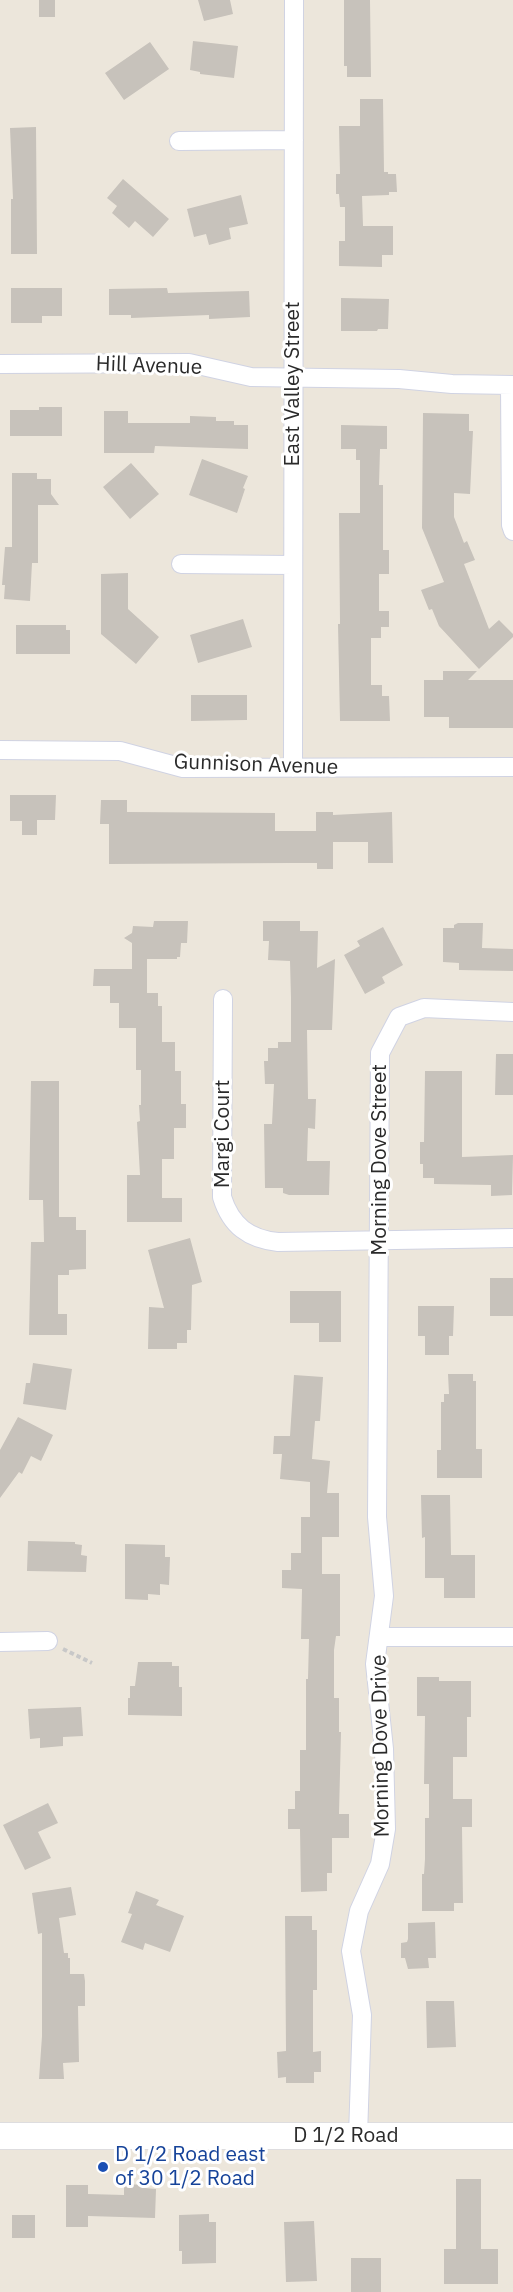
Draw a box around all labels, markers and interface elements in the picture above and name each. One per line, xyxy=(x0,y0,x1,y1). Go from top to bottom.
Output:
street label: East Valley Street xyxy=(280,301,306,467)
street label: Hill Avenue xyxy=(95,352,203,380)
street label: Gunnison Avenue xyxy=(173,750,339,780)
street label: Morning Dove Street xyxy=(367,1064,393,1256)
street label: Margi Court xyxy=(210,1080,236,1188)
street label: Morning Dove Drive xyxy=(367,1654,395,1838)
street label: D 1/2 Road xyxy=(293,2123,399,2149)
place label: D 1/2 Road east of 30 1/2 Road xyxy=(115,2142,266,2192)
marker: D 1/2 Road east of 30 1/2 Road xyxy=(96,2160,110,2174)

